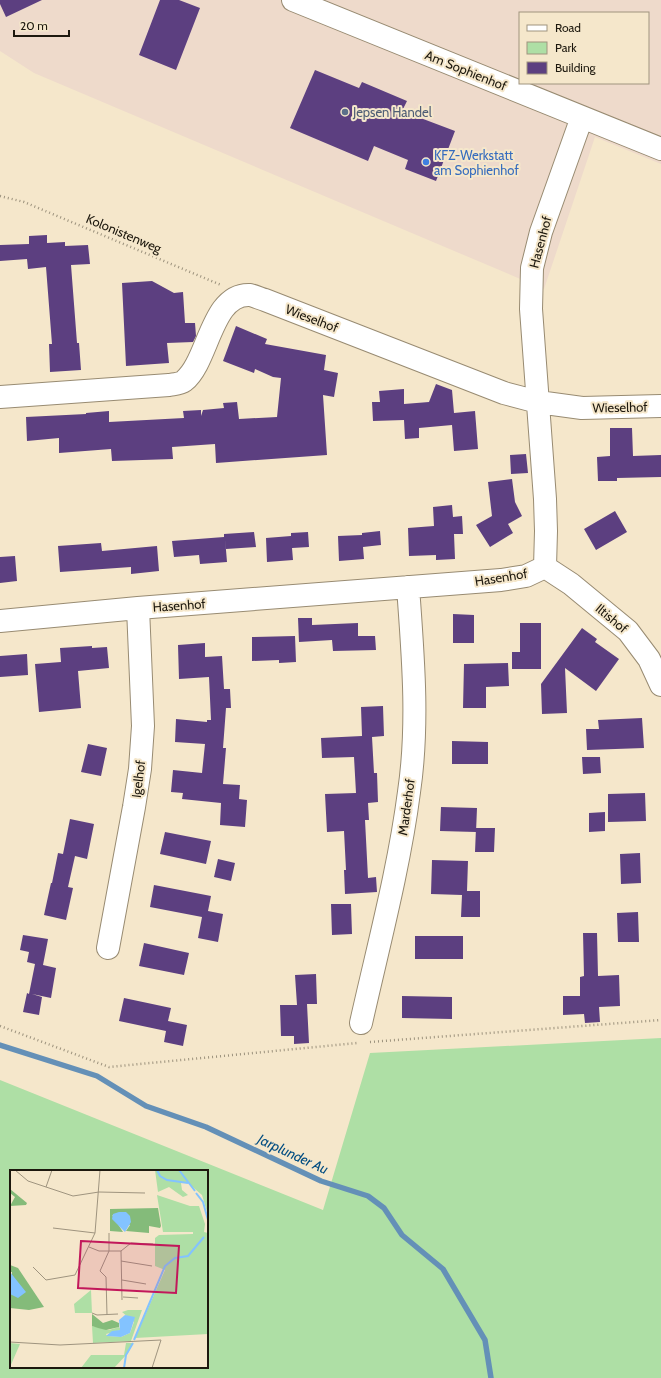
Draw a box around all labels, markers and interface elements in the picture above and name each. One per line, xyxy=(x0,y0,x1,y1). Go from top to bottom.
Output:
scale bar xyxy=(14,12,69,38)
legend xyxy=(519,12,649,84)
text: 20 m xyxy=(20,18,48,33)
text: Road xyxy=(555,20,581,35)
text: Park xyxy=(555,40,577,55)
street label: Am Sophienhof xyxy=(423,46,510,94)
text: Building xyxy=(555,60,597,75)
place label: Jepsen Handel xyxy=(352,104,432,120)
marker: Jepsen Handel xyxy=(340,107,350,117)
place label: KFZ-Werkstatt am Sophienhof xyxy=(434,147,519,178)
marker: KFZ-Werkstatt am Sophienhof xyxy=(421,157,431,167)
street label: Kolonistenweg xyxy=(84,210,165,256)
street label: Hasenhof xyxy=(525,214,555,270)
street label: Wieselhof xyxy=(283,301,341,336)
street label: Wieselhof xyxy=(592,399,648,415)
street label: Hasenhof xyxy=(474,565,529,589)
street label: Hasenhof xyxy=(152,595,207,615)
street label: Iltishof xyxy=(593,600,632,637)
street label: Igelhof xyxy=(128,759,148,799)
street label: Marderhof xyxy=(394,777,418,836)
water label: Jarplunder Au xyxy=(253,1129,331,1178)
inset map xyxy=(10,1170,208,1368)

